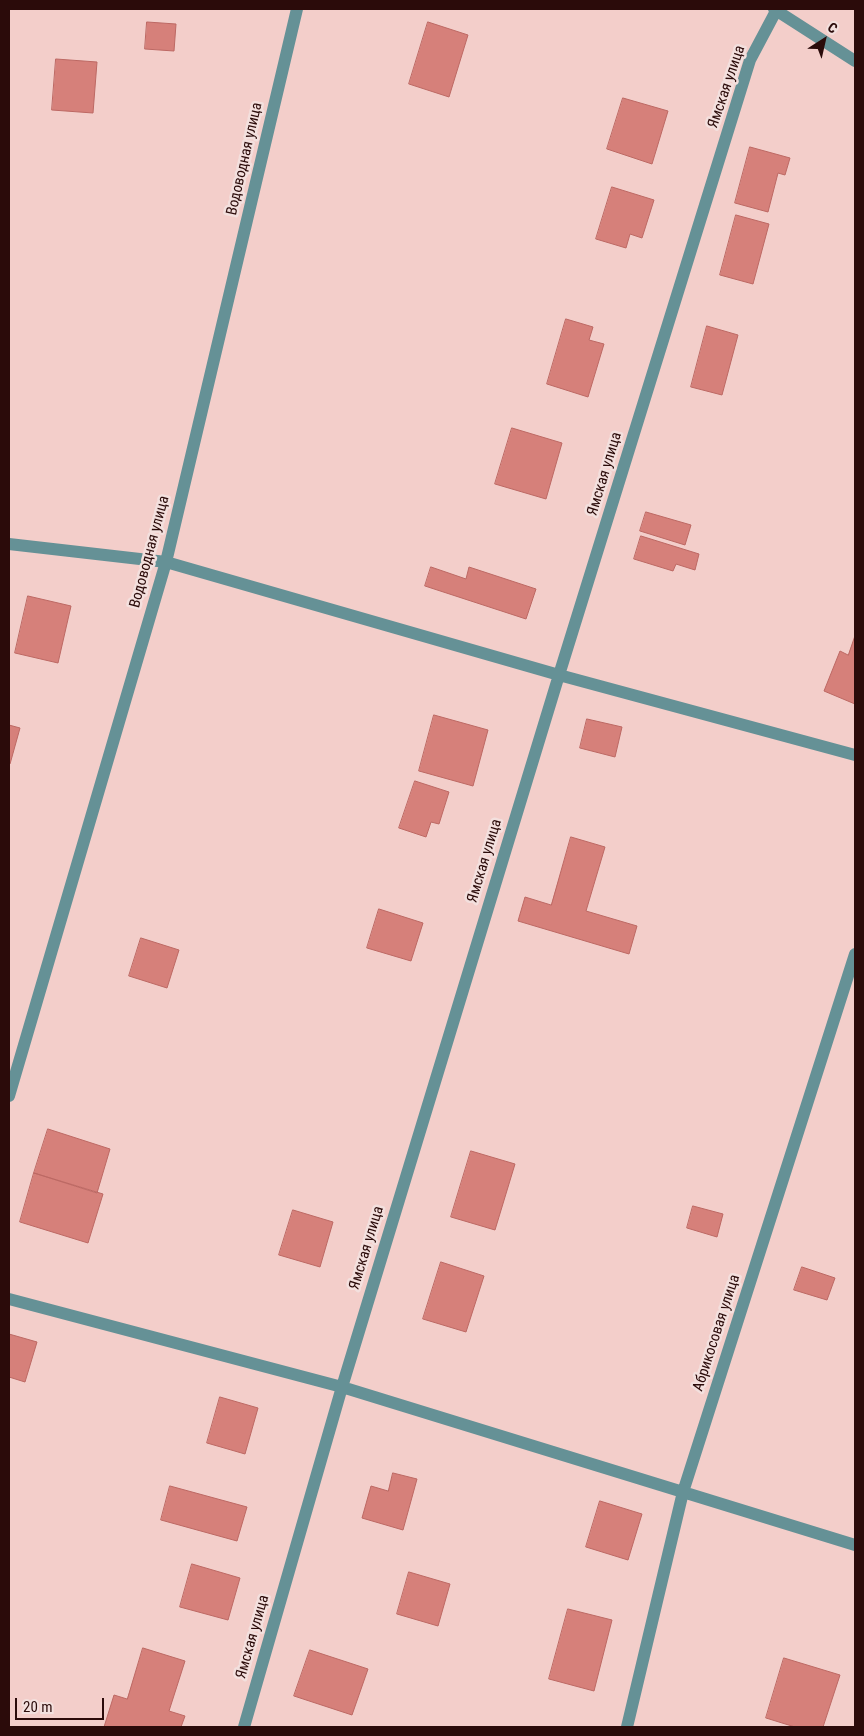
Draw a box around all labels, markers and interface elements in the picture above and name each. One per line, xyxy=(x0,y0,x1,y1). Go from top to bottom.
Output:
north arrow xyxy=(799,15,849,65)
text: С xyxy=(825,19,840,37)
street label: Ямская улица xyxy=(704,43,750,131)
street label: Водоводная улица xyxy=(223,101,267,217)
street label: Ямская улица xyxy=(584,430,626,518)
street label: Водоводная улица xyxy=(126,494,174,610)
street label: Ямская улица xyxy=(464,817,506,905)
street label: Ямская улица xyxy=(346,1204,388,1292)
street label: Абрикосовая улица xyxy=(690,1272,744,1394)
street label: Ямская улица xyxy=(232,1593,274,1681)
scale bar xyxy=(18,1688,106,1720)
text: 20 m xyxy=(23,1698,53,1716)

